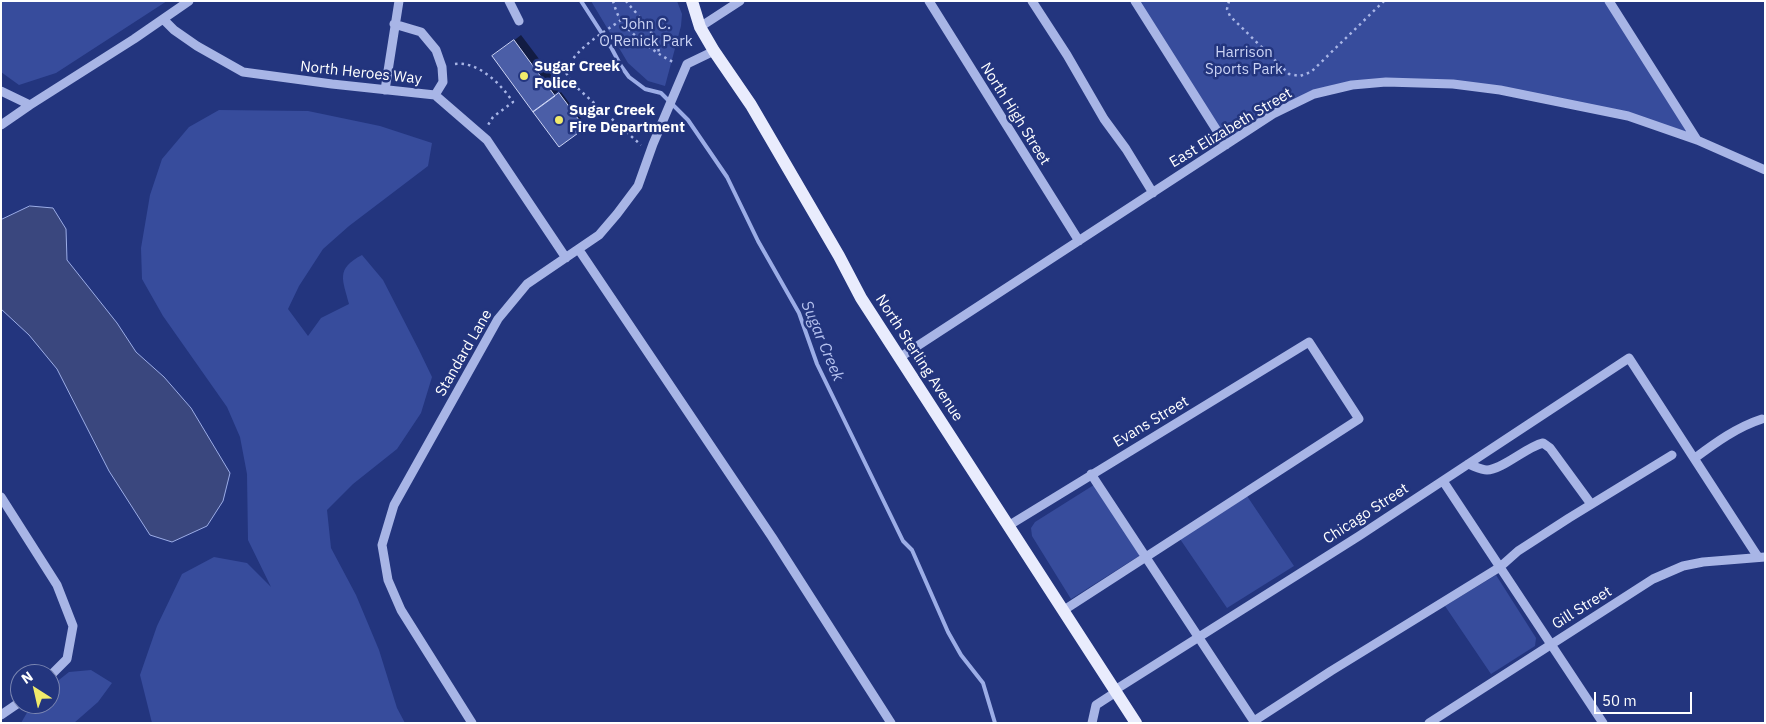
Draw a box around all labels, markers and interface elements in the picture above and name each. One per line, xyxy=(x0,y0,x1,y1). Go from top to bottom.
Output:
park label: John C. O'Renick Park xyxy=(599,16,693,51)
park label: Harrison Sports Park xyxy=(1205,44,1283,79)
street label: North Heroes Way xyxy=(299,58,423,88)
place label: Sugar Creek Police xyxy=(534,58,620,93)
street label: North High Street xyxy=(976,59,1054,169)
marker: Sugar Creek Police xyxy=(518,70,530,82)
street label: East Elizabeth Street xyxy=(1166,84,1296,172)
place label: Sugar Creek Fire Department xyxy=(569,102,685,137)
marker: Sugar Creek Fire Department xyxy=(553,114,565,126)
street label: North Sterling Avenue xyxy=(871,291,967,425)
water label: Sugar Creek xyxy=(796,298,848,384)
street label: Standard Lane xyxy=(432,306,496,400)
street label: Evans Street xyxy=(1110,393,1192,451)
street label: Chicago Street xyxy=(1320,480,1412,548)
street label: Gill Street xyxy=(1549,583,1615,633)
north arrow xyxy=(10,664,60,714)
text: N xyxy=(18,667,36,688)
scale bar xyxy=(1596,682,1694,714)
text: 50 m xyxy=(1602,691,1637,710)

